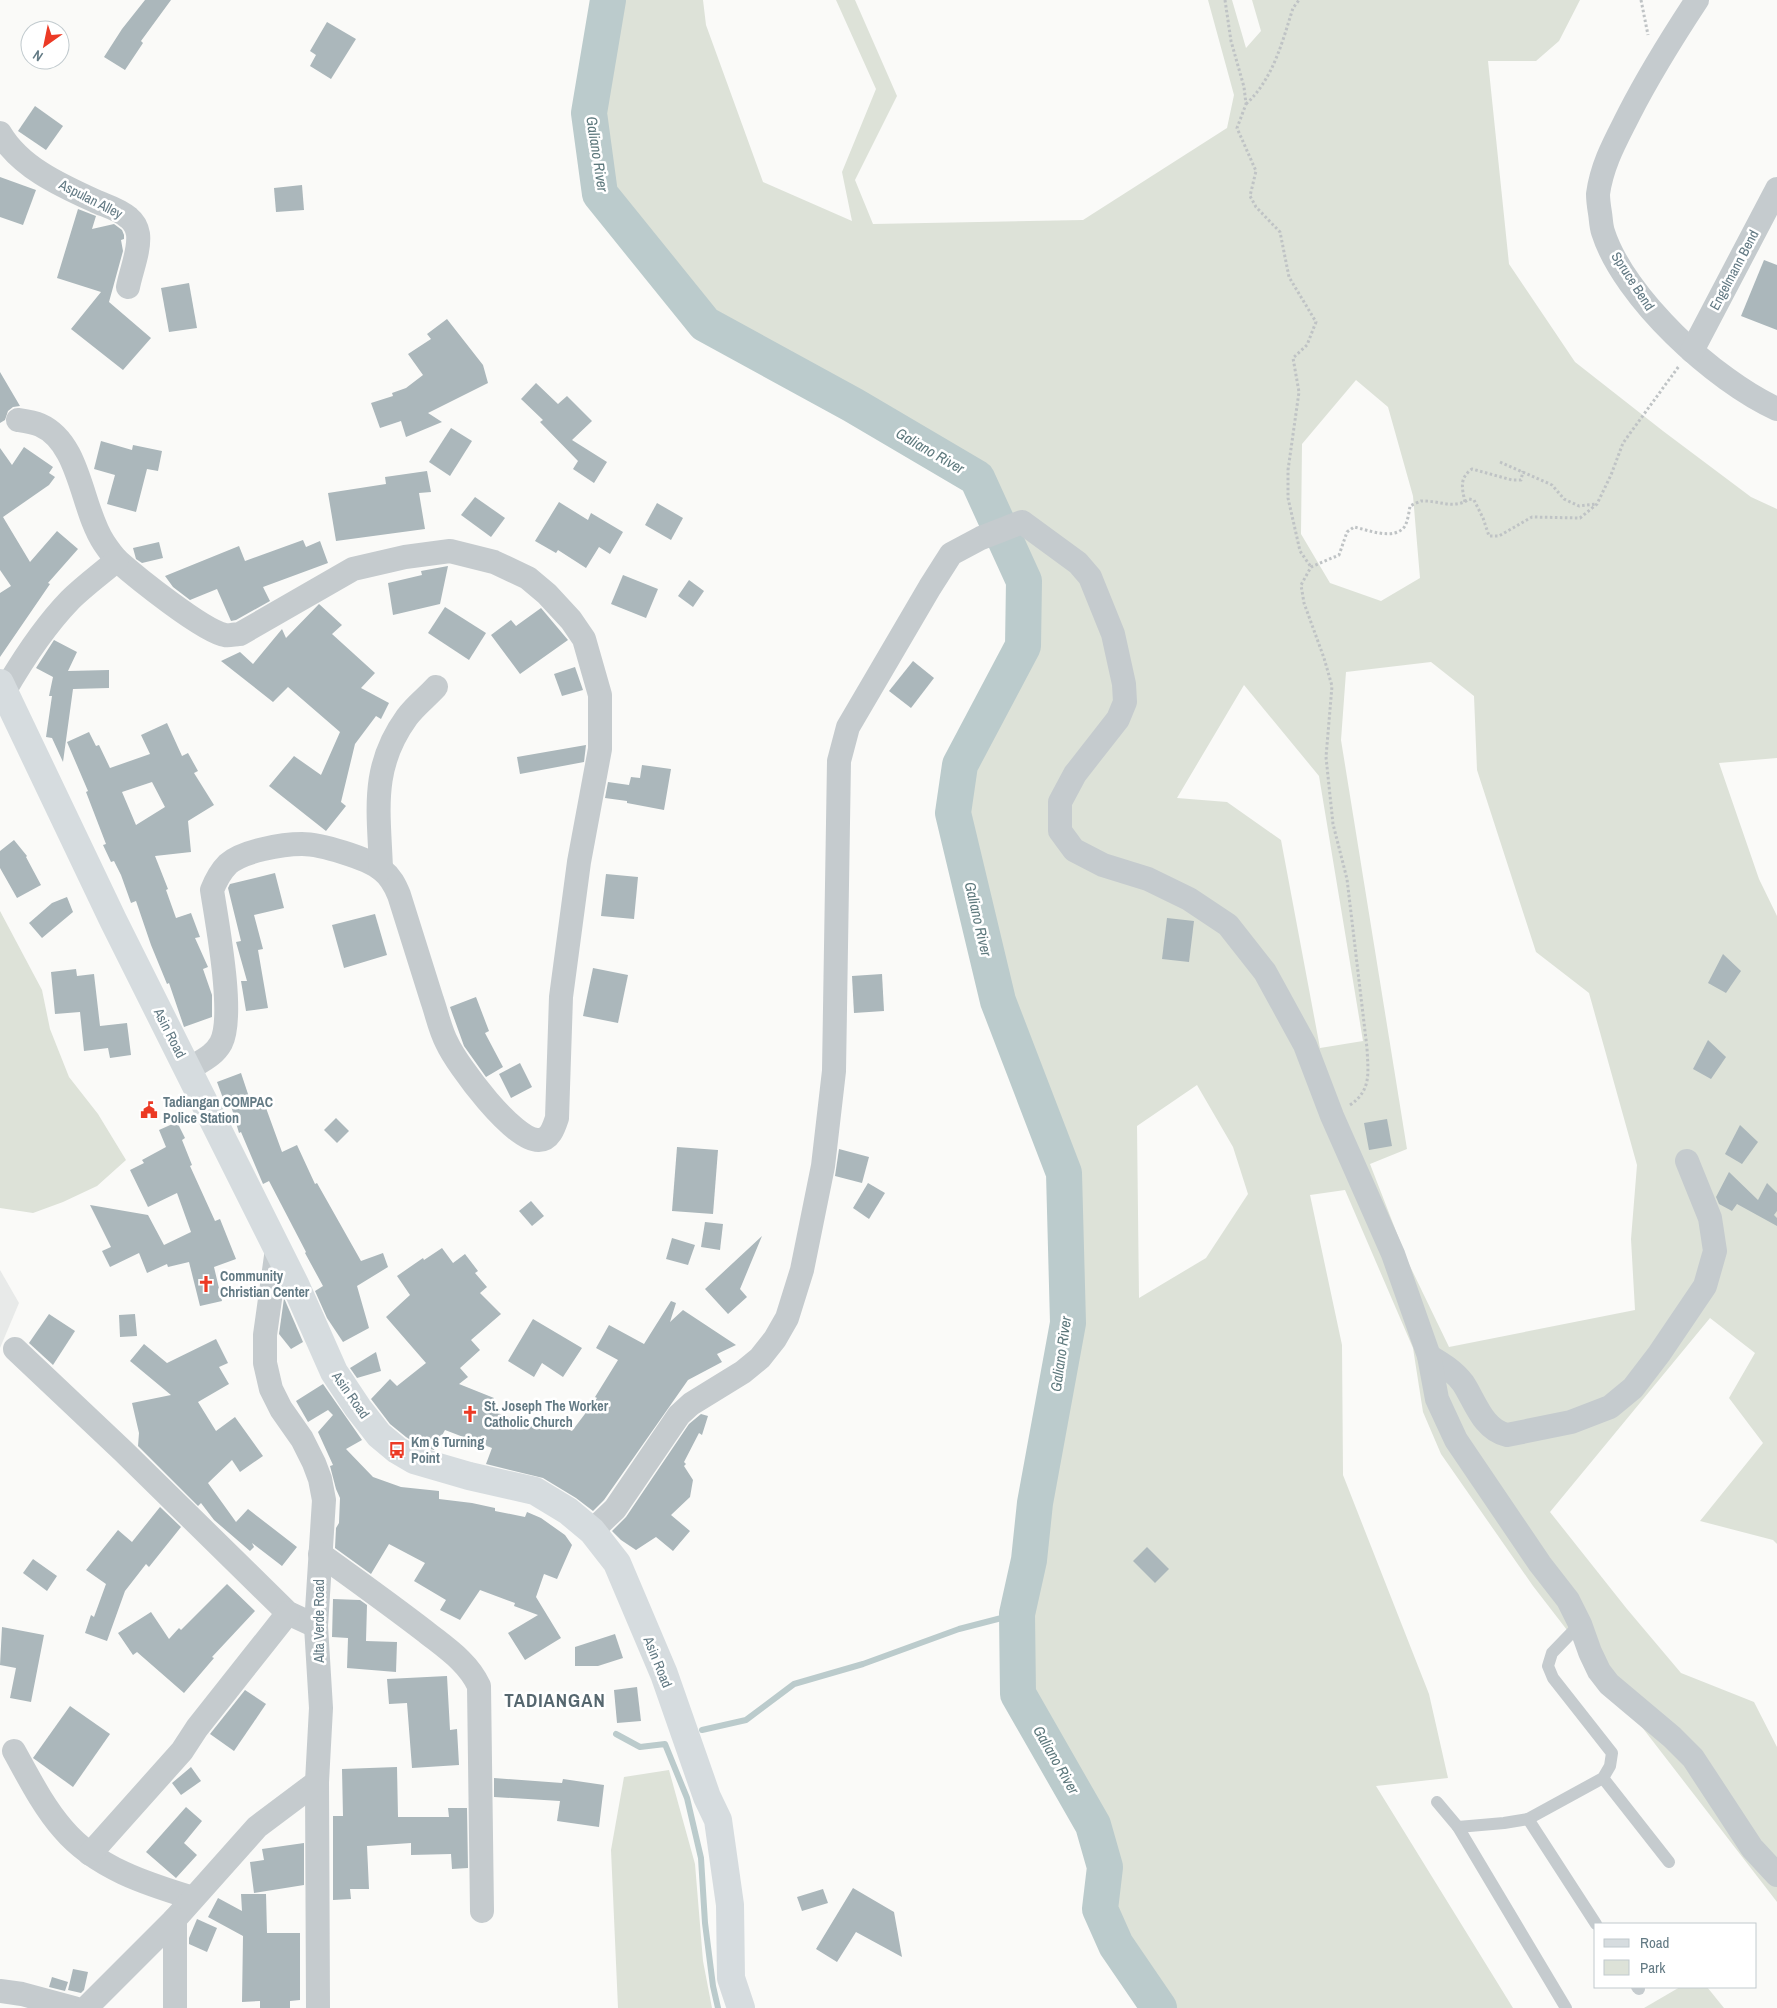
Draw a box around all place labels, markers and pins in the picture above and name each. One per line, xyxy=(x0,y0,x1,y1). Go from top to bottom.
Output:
place label: Tadiangan COMPAC Police Station xyxy=(163,1093,273,1127)
public building icon: Tadiangan COMPAC Police Station xyxy=(139,1100,159,1120)
place label: Community Christian Center xyxy=(220,1267,310,1301)
church icon: Community Christian Center xyxy=(196,1274,216,1294)
place label: St. Joseph The Worker Catholic Church xyxy=(484,1397,609,1431)
church icon: St. Joseph The Worker Catholic Church xyxy=(460,1404,480,1424)
place label: Km 6 Turning Point xyxy=(411,1433,484,1467)
bus stop icon: Km 6 Turning Point xyxy=(387,1440,407,1460)

